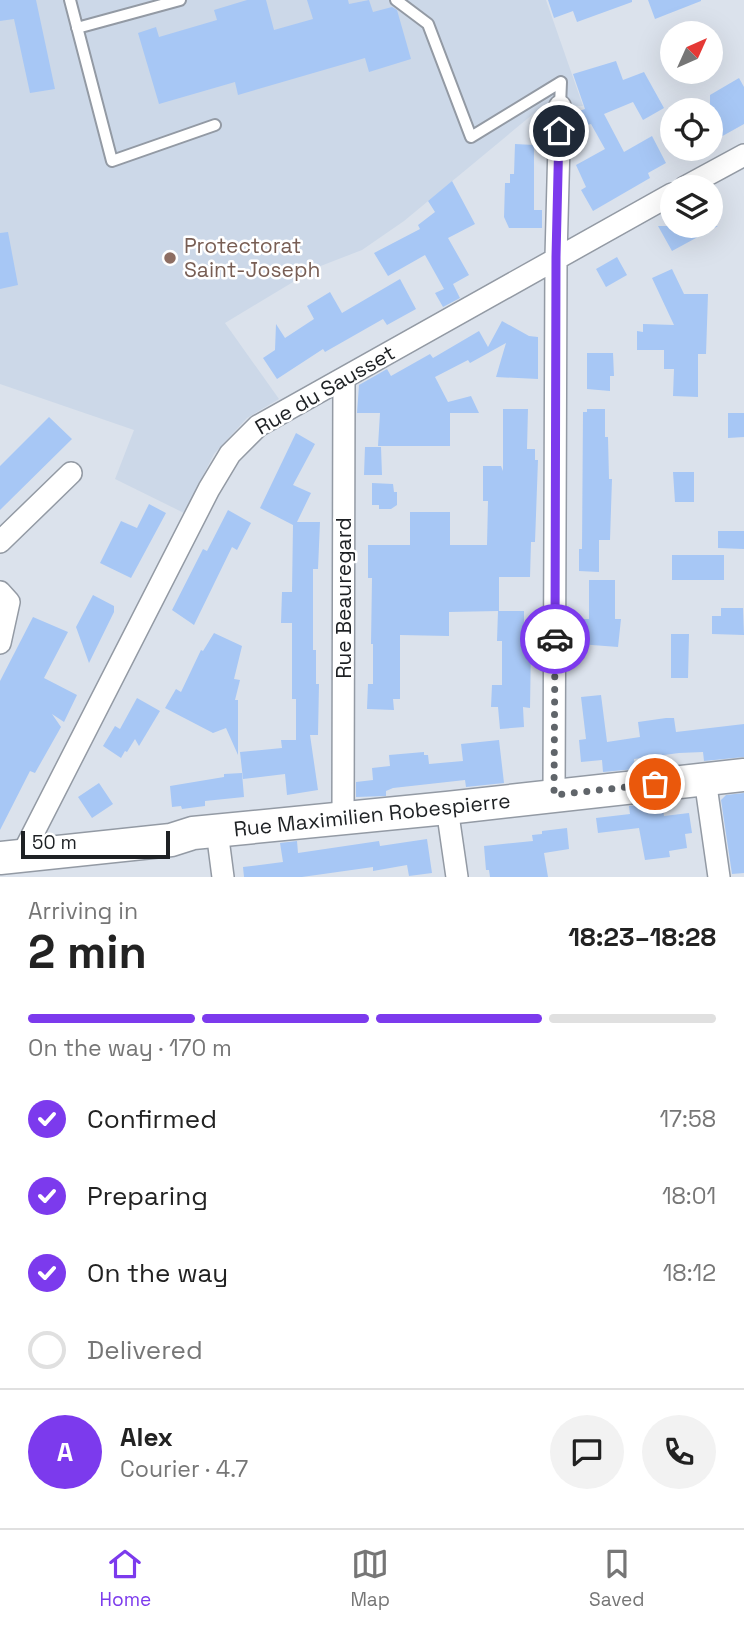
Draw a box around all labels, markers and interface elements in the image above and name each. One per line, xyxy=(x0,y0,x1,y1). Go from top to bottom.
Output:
north arrow xyxy=(660,21,723,84)
map controls xyxy=(660,21,723,238)
button: locate xyxy=(660,98,723,161)
pin xyxy=(529,101,589,161)
icon: home xyxy=(540,112,578,150)
button: layers xyxy=(660,175,723,238)
place label: Protectorat Saint-Joseph xyxy=(184,232,320,283)
marker: Protectorat Saint-Joseph xyxy=(162,250,178,266)
street label: Rue du Sausset xyxy=(250,339,400,441)
street label: Rue Beauregard xyxy=(330,517,357,679)
courier xyxy=(520,604,590,674)
icon: car xyxy=(536,620,574,658)
pin xyxy=(625,754,685,814)
icon: bag xyxy=(636,765,674,803)
street label: Rue Maximilien Robespierre xyxy=(232,787,512,842)
scale bar xyxy=(21,828,170,860)
text: 50 m xyxy=(32,830,77,855)
text: Arriving in xyxy=(28,896,138,926)
text: 18:23–18:28 xyxy=(568,920,716,954)
text: 2 min xyxy=(28,923,147,981)
text: On the way · 170 m xyxy=(28,1033,232,1063)
icon: check xyxy=(28,1100,66,1138)
text: Confirmed xyxy=(87,1102,217,1136)
text: 17:58 xyxy=(659,1104,716,1134)
icon: check xyxy=(28,1177,66,1215)
text: Preparing xyxy=(87,1179,208,1213)
text: 18:01 xyxy=(662,1181,716,1211)
icon: check xyxy=(28,1254,66,1292)
text: On the way xyxy=(87,1256,228,1290)
text: 18:12 xyxy=(663,1258,716,1288)
text: Delivered xyxy=(87,1333,203,1367)
button: chat xyxy=(550,1415,624,1489)
button: phone xyxy=(642,1415,716,1489)
text: Alex xyxy=(120,1420,173,1454)
text: A xyxy=(57,1435,73,1469)
text: Courier · 4.7 xyxy=(120,1454,248,1484)
tab: Home xyxy=(100,1545,151,1612)
tab: Map xyxy=(350,1545,390,1612)
tab: Saved xyxy=(589,1545,644,1612)

